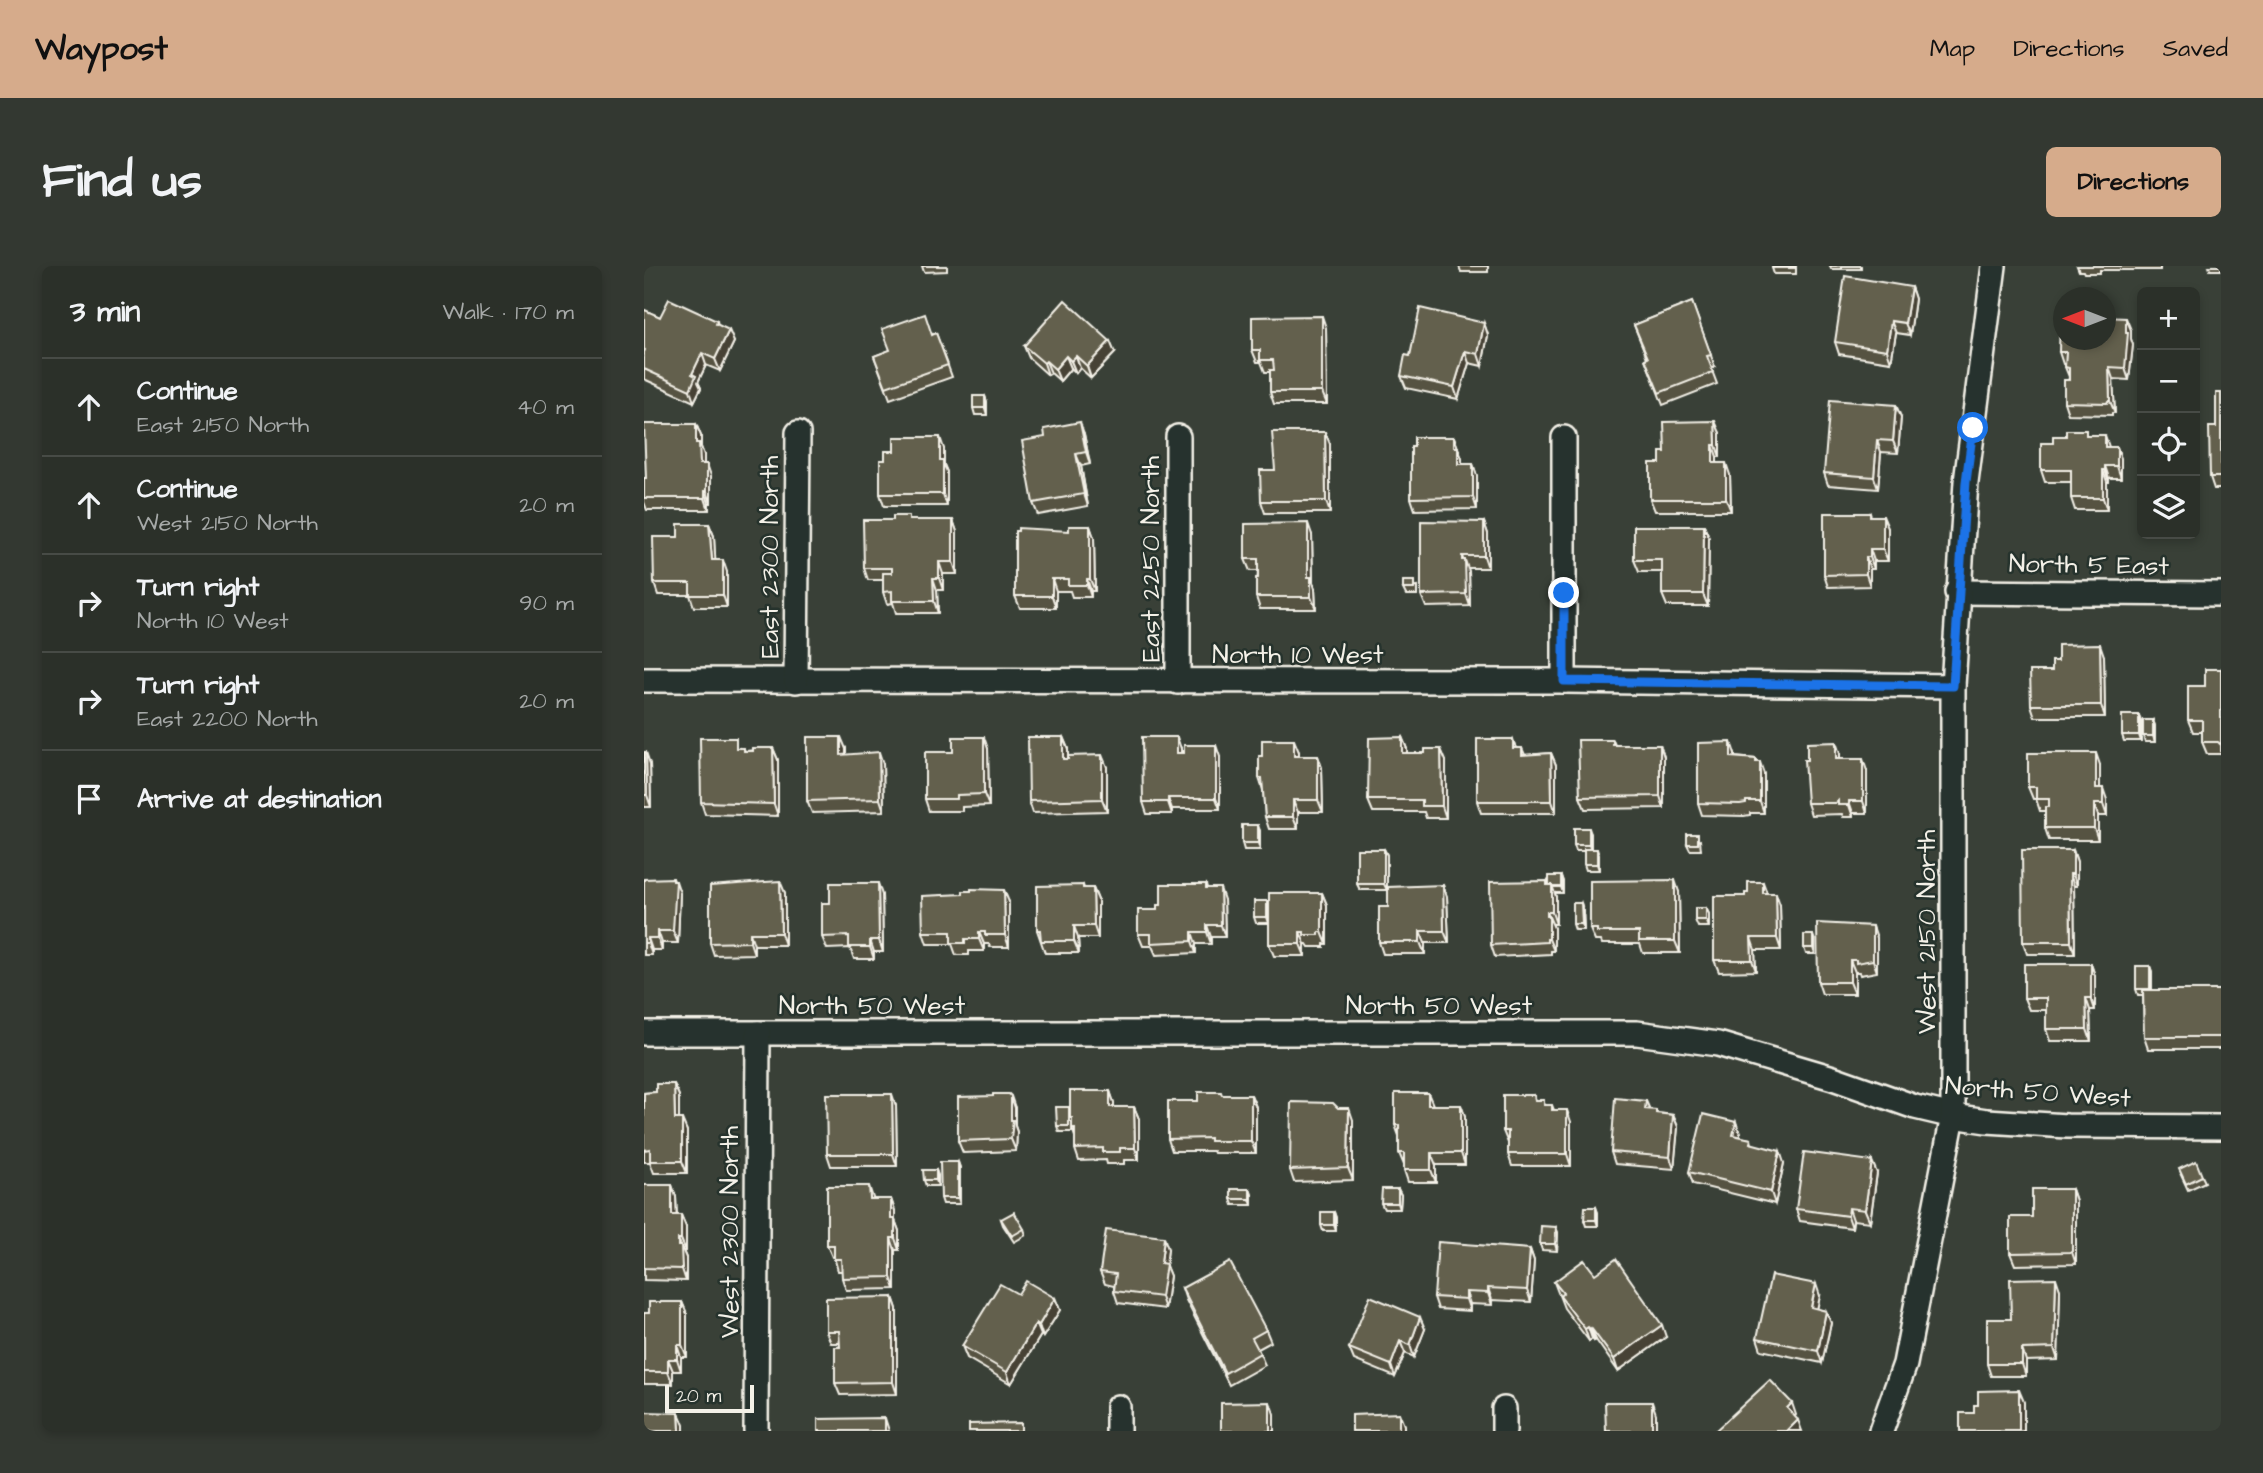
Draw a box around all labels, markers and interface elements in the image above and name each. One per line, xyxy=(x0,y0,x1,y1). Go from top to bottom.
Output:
text: Waypost xyxy=(35,26,168,72)
text: Map xyxy=(1930,32,1975,66)
text: Directions xyxy=(2013,32,2125,66)
text: Saved xyxy=(2163,32,2228,66)
button: Directions xyxy=(2046,147,2221,217)
text: Find us xyxy=(42,148,202,216)
north arrow xyxy=(2053,287,2116,350)
map controls xyxy=(2137,287,2200,539)
button: + xyxy=(2137,287,2200,350)
text: 3 min xyxy=(70,291,140,333)
text: Walk · 170 m xyxy=(443,296,574,328)
button: − xyxy=(2137,350,2200,413)
text: Continue xyxy=(137,373,238,409)
icon: ahead xyxy=(70,388,108,426)
text: 40 m xyxy=(517,391,574,423)
text: East 2150 North xyxy=(137,409,309,441)
route start xyxy=(1957,412,1988,443)
button: locate xyxy=(2137,413,2200,476)
street label: East 2300 North xyxy=(752,456,788,658)
street label: East 2250 North xyxy=(1133,456,1169,662)
text: Continue xyxy=(137,471,238,507)
button: layers xyxy=(2137,476,2200,539)
icon: ahead xyxy=(70,486,108,524)
text: 20 m xyxy=(519,489,574,521)
text: West 2150 North xyxy=(137,507,318,539)
street label: North 5 East xyxy=(2009,546,2170,584)
text: Turn right xyxy=(137,569,259,605)
route end xyxy=(1548,577,1579,608)
icon: right xyxy=(70,584,108,622)
text: 90 m xyxy=(519,587,574,619)
text: North 10 West xyxy=(137,605,289,637)
street label: North 10 West xyxy=(1212,637,1384,673)
text: Turn right xyxy=(137,667,259,703)
icon: right xyxy=(70,682,108,720)
text: 20 m xyxy=(519,685,574,717)
text: East 2200 North xyxy=(137,703,318,735)
icon: arrive xyxy=(70,780,108,818)
text: Arrive at destination xyxy=(137,781,382,817)
street label: West 2150 North xyxy=(1909,830,1945,1034)
street label: North 50 West xyxy=(779,988,966,1024)
street label: North 50 West xyxy=(1346,988,1533,1024)
street label: North 50 West xyxy=(1944,1068,2133,1116)
street label: West 2300 North xyxy=(712,1126,748,1338)
scale bar xyxy=(665,1382,754,1414)
text: 20 m xyxy=(676,1383,721,1410)

